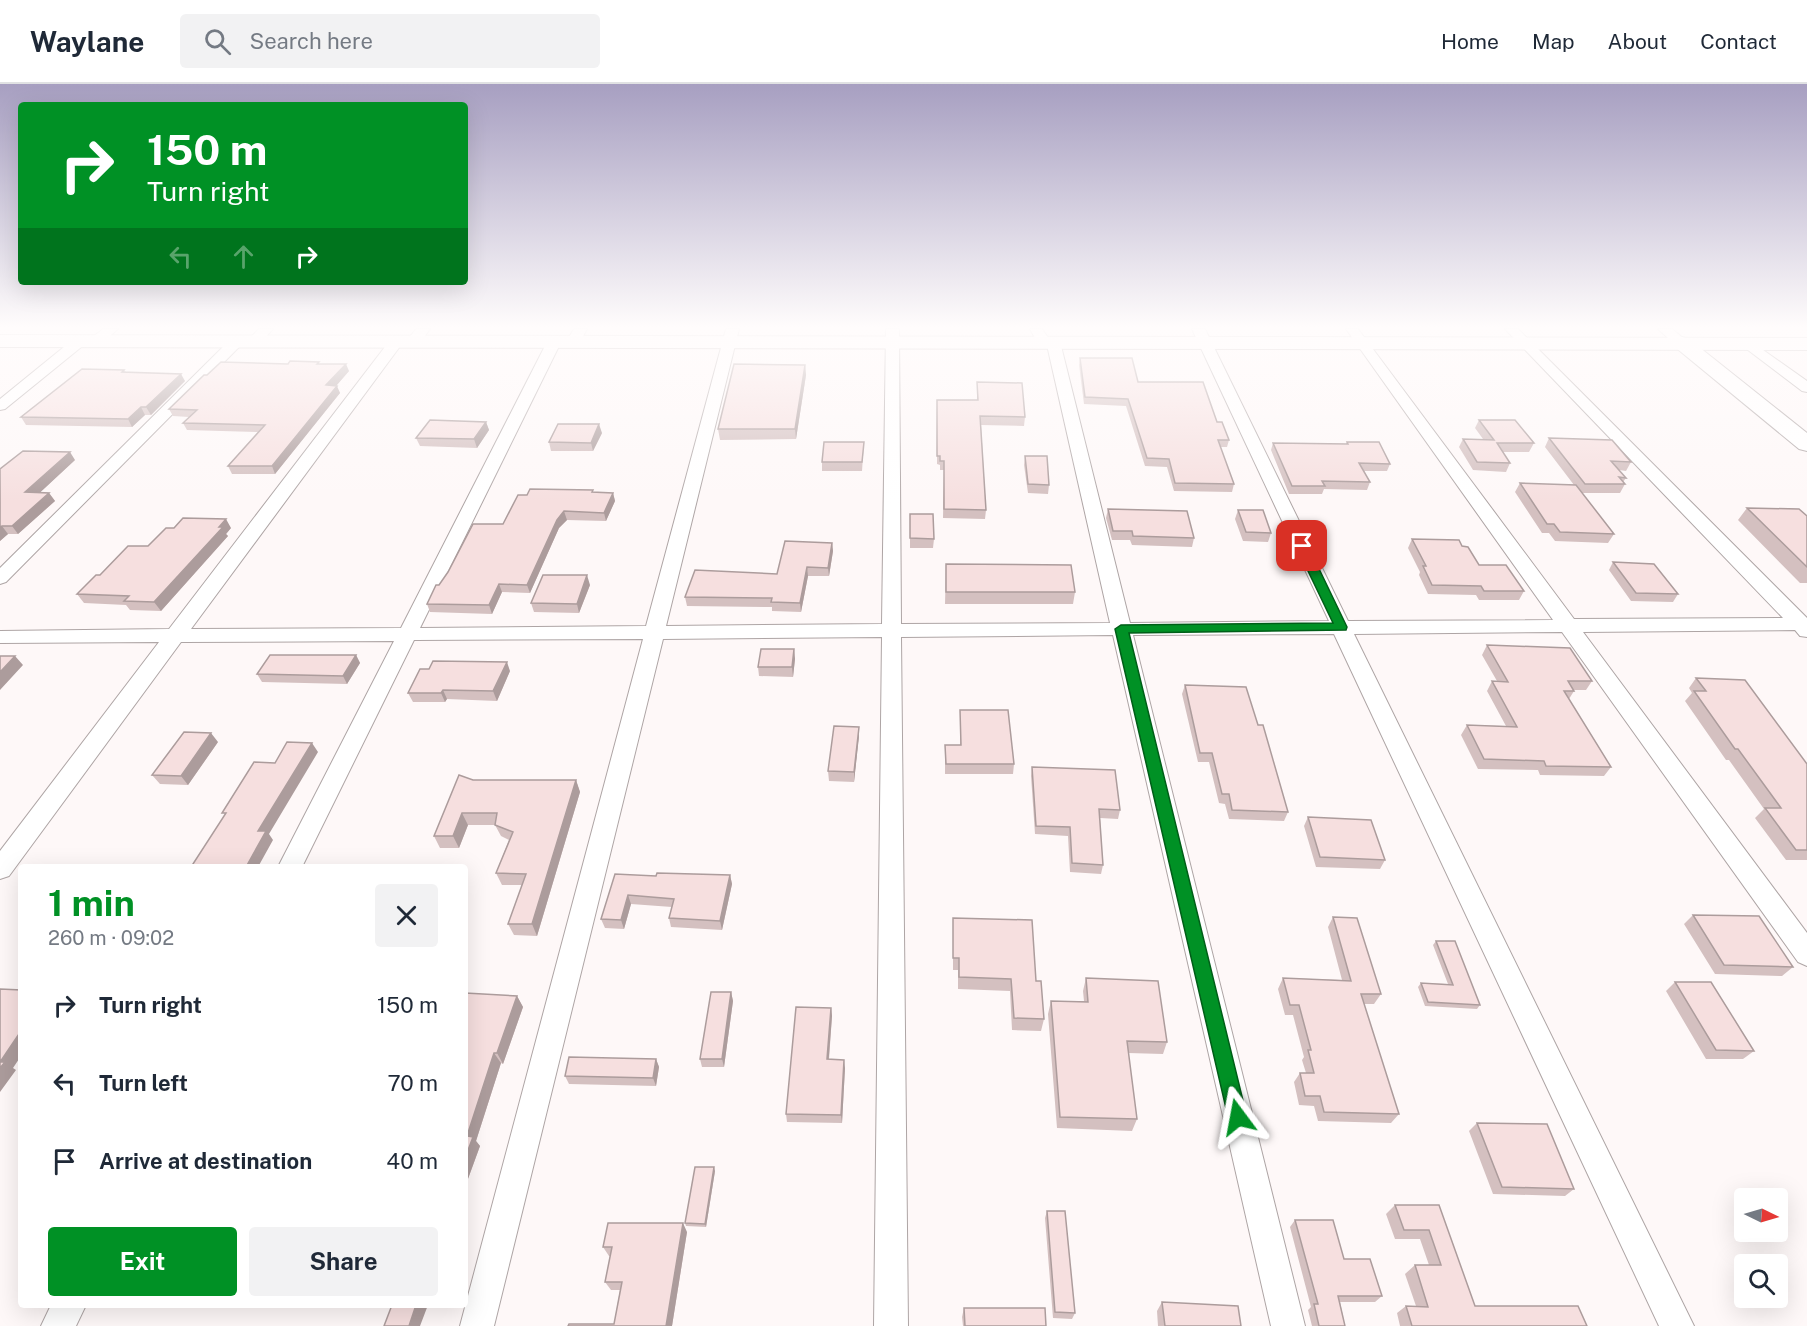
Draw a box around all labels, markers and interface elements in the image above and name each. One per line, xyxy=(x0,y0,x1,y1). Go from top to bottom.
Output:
search box xyxy=(180,14,600,68)
text: Waylane xyxy=(30,25,144,58)
icon: search xyxy=(201,25,234,58)
text: Search here xyxy=(249,28,373,54)
text: Home xyxy=(1441,29,1499,54)
text: Map xyxy=(1532,29,1575,54)
text: About xyxy=(1608,29,1667,54)
text: Contact xyxy=(1700,29,1777,54)
text: 150 m xyxy=(147,125,267,174)
icon: right xyxy=(48,126,126,204)
text: Turn right xyxy=(147,175,270,207)
icon: left xyxy=(164,240,197,273)
icon: ahead xyxy=(227,240,260,273)
icon: right xyxy=(290,240,323,273)
pin xyxy=(1276,520,1327,571)
icon: arrive xyxy=(1285,529,1318,562)
text: 1 min xyxy=(48,882,135,924)
button: close xyxy=(375,884,438,947)
text: 260 m · 09:02 xyxy=(48,926,174,950)
icon: right xyxy=(48,989,81,1022)
text: Turn right xyxy=(99,992,202,1018)
text: 150 m xyxy=(377,992,438,1018)
icon: left xyxy=(48,1067,81,1100)
text: Turn left xyxy=(99,1070,188,1096)
text: 70 m xyxy=(387,1070,438,1096)
position arrow xyxy=(1206,1085,1270,1149)
icon: arrive xyxy=(48,1145,81,1178)
text: Arrive at destination xyxy=(99,1148,312,1174)
text: 40 m xyxy=(386,1148,438,1174)
north arrow xyxy=(1734,1188,1788,1242)
map controls xyxy=(1734,1188,1788,1308)
button: Exit xyxy=(48,1227,237,1296)
button: Share xyxy=(249,1227,438,1296)
button: search xyxy=(1734,1254,1788,1308)

